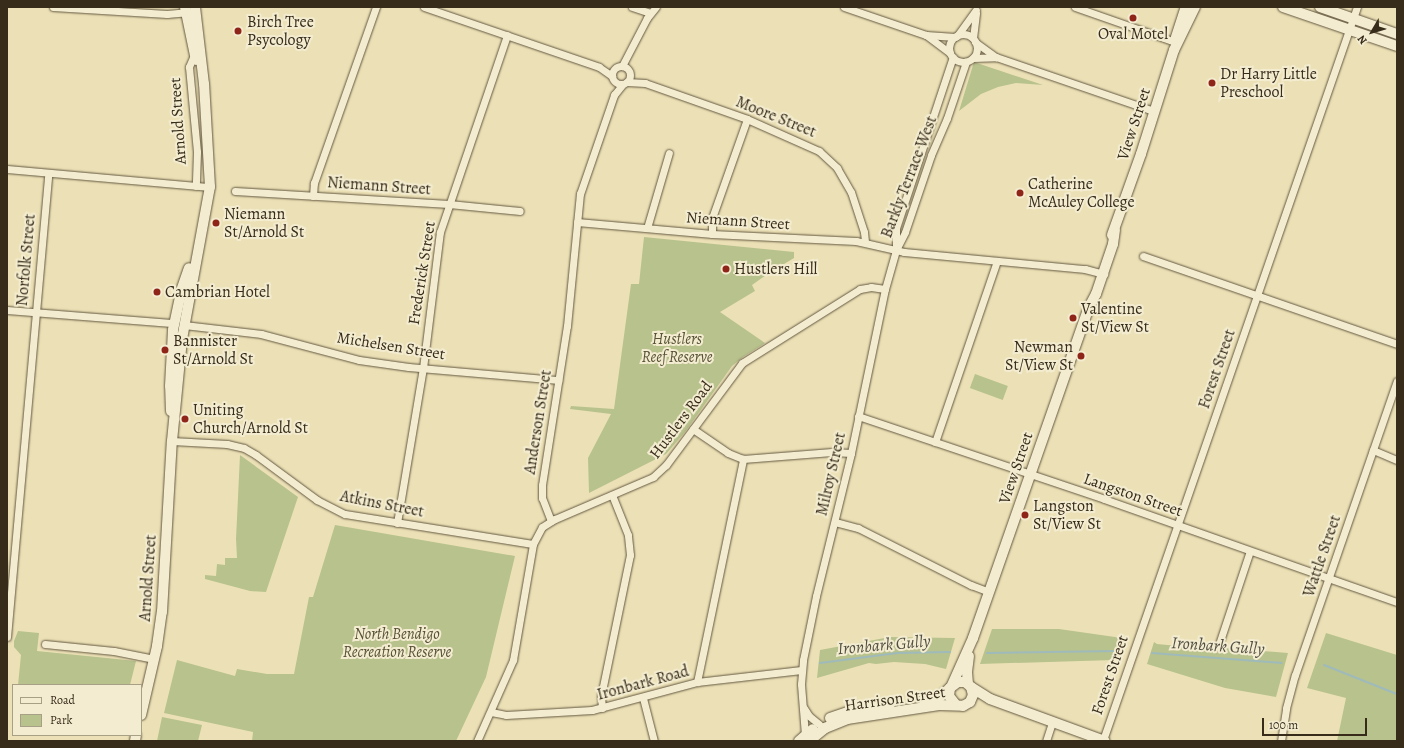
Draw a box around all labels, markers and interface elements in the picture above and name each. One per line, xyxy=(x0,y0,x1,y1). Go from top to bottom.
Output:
place label: Birch Tree Psycology xyxy=(247,12,314,50)
north arrow xyxy=(1352,12,1392,52)
marker: Oval Motel xyxy=(1128,13,1138,23)
place label: Oval Motel xyxy=(1098,24,1168,44)
marker: Birch Tree Psycology xyxy=(232,25,244,37)
text: N xyxy=(1354,32,1371,47)
place label: Dr Harry Little Preschool xyxy=(1220,64,1317,102)
street label: Arnold Street xyxy=(165,77,191,165)
marker: Dr Harry Little Preschool xyxy=(1207,78,1217,88)
street label: View Street xyxy=(1113,86,1155,162)
street label: Moore Street xyxy=(733,92,819,142)
street label: Barkly Terrace West xyxy=(877,113,941,241)
street label: Niemann Street xyxy=(327,173,431,199)
place label: Catherine McAuley College xyxy=(1028,174,1135,212)
marker: Catherine McAuley College xyxy=(1015,188,1025,198)
place label: Niemann St/Arnold St xyxy=(224,204,304,242)
street label: Niemann Street xyxy=(686,208,790,234)
street label: Norfolk Street xyxy=(12,213,40,307)
marker: Niemann St/Arnold St xyxy=(211,218,221,228)
street label: Frederick Street xyxy=(404,220,440,326)
place label: Hustlers Hill xyxy=(734,259,817,279)
marker: Hustlers Hill xyxy=(721,264,731,274)
place label: Cambrian Hotel xyxy=(165,282,270,302)
marker: Cambrian Hotel xyxy=(152,287,162,297)
place label: Valentine St/View St xyxy=(1081,299,1149,337)
marker: Valentine St/View St xyxy=(1068,313,1078,323)
street label: Forest Street xyxy=(1194,327,1240,411)
street label: Michelsen Street xyxy=(336,328,446,364)
park label: Hustlers Reef Reserve xyxy=(642,329,712,367)
place label: Bannister St/Arnold St xyxy=(173,331,253,369)
place label: Newman St/View St xyxy=(1005,337,1073,375)
marker: Bannister St/Arnold St xyxy=(160,345,170,355)
marker: Newman St/View St xyxy=(1076,351,1086,361)
street label: Anderson Street xyxy=(520,368,556,476)
street label: Hustlers Road xyxy=(645,377,717,463)
place label: Uniting Church/Arnold St xyxy=(193,400,308,438)
marker: Uniting Church/Arnold St xyxy=(180,414,190,424)
street label: Milroy Street xyxy=(812,430,850,518)
street label: View Street xyxy=(995,430,1037,506)
street label: Langston Street xyxy=(1081,469,1185,521)
street label: Atkins Street xyxy=(339,486,425,522)
place label: Langston St/View St xyxy=(1033,496,1101,534)
marker: Langston St/View St xyxy=(1020,510,1030,520)
street label: Wattle Street xyxy=(1299,513,1345,599)
street label: Arnold Street xyxy=(135,534,161,622)
park label: North Bendigo Recreation Reserve xyxy=(343,624,451,662)
water label: Ironbark Gully xyxy=(837,631,931,659)
street label: Forest Street xyxy=(1087,633,1133,717)
water label: Ironbark Gully xyxy=(1171,633,1265,659)
street label: Ironbark Road xyxy=(595,662,691,704)
street label: Harrison Street xyxy=(843,682,947,716)
legend xyxy=(12,684,142,736)
text: Road xyxy=(50,692,75,708)
scale bar xyxy=(1264,710,1369,736)
text: Park xyxy=(50,712,73,728)
text: 100 m xyxy=(1269,717,1298,733)

